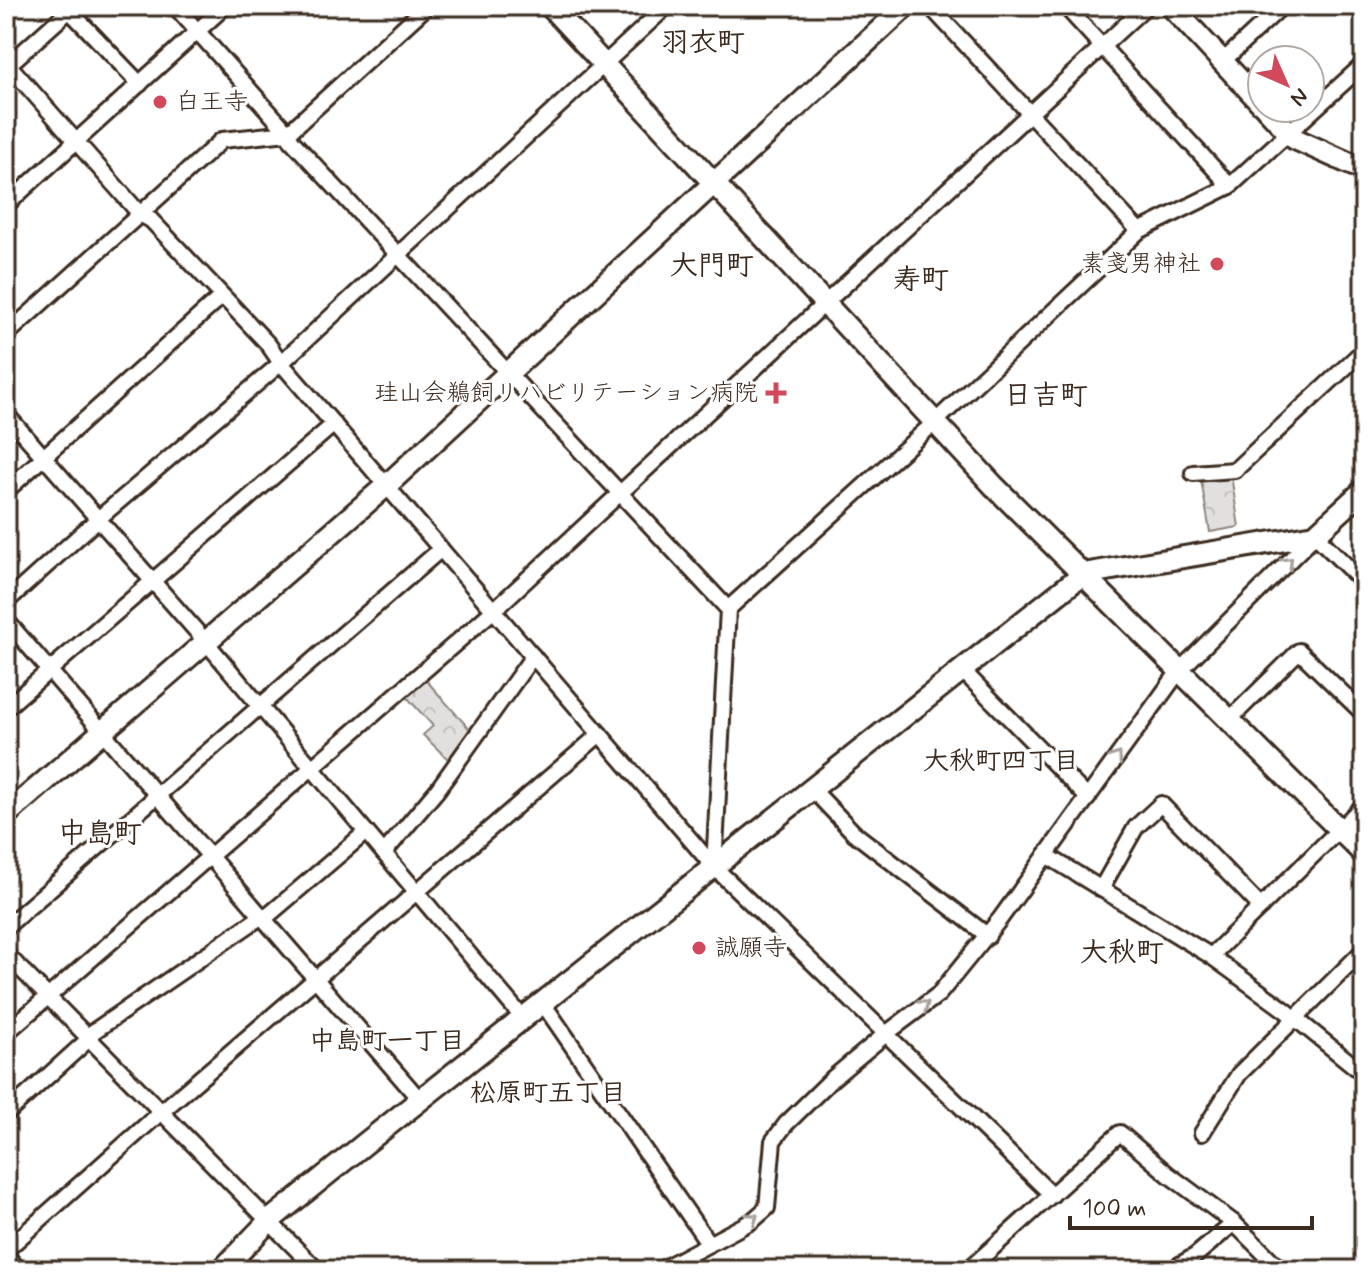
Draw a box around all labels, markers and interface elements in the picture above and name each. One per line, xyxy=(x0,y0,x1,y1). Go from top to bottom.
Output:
district label: 羽衣町 xyxy=(661,25,745,62)
north arrow xyxy=(1246,44,1326,124)
text: N xyxy=(1284,82,1314,112)
place label: 白王寺 xyxy=(176,87,248,118)
marker: 白王寺 xyxy=(151,93,169,111)
district label: 大門町 xyxy=(670,248,754,285)
place label: 素戔男神社 xyxy=(1081,249,1201,280)
marker: 素戔男神社 xyxy=(1208,255,1226,273)
district label: 寿町 xyxy=(893,262,949,299)
place label: 珪山会鵜飼リハビリテーション病院 xyxy=(374,378,758,409)
district label: 日吉町 xyxy=(1004,378,1088,415)
marker: 珪山会鵜飼リハビリテーション病院 xyxy=(765,382,787,404)
one-way arrow xyxy=(1279,557,1293,571)
district label: 大秋町四丁目 xyxy=(923,745,1079,779)
one-way arrow xyxy=(1108,751,1122,765)
district label: 中島町 xyxy=(58,816,142,853)
place label: 誠願寺 xyxy=(715,933,787,964)
district label: 大秋町 xyxy=(1080,935,1164,972)
marker: 誠願寺 xyxy=(690,939,708,957)
one-way arrow xyxy=(915,1001,929,1015)
district label: 中島町一丁目 xyxy=(309,1025,465,1059)
district label: 松原町五丁目 xyxy=(470,1077,626,1111)
scale bar xyxy=(1070,1180,1312,1230)
text: 100 m xyxy=(1082,1194,1146,1225)
one-way arrow xyxy=(744,1214,758,1228)

